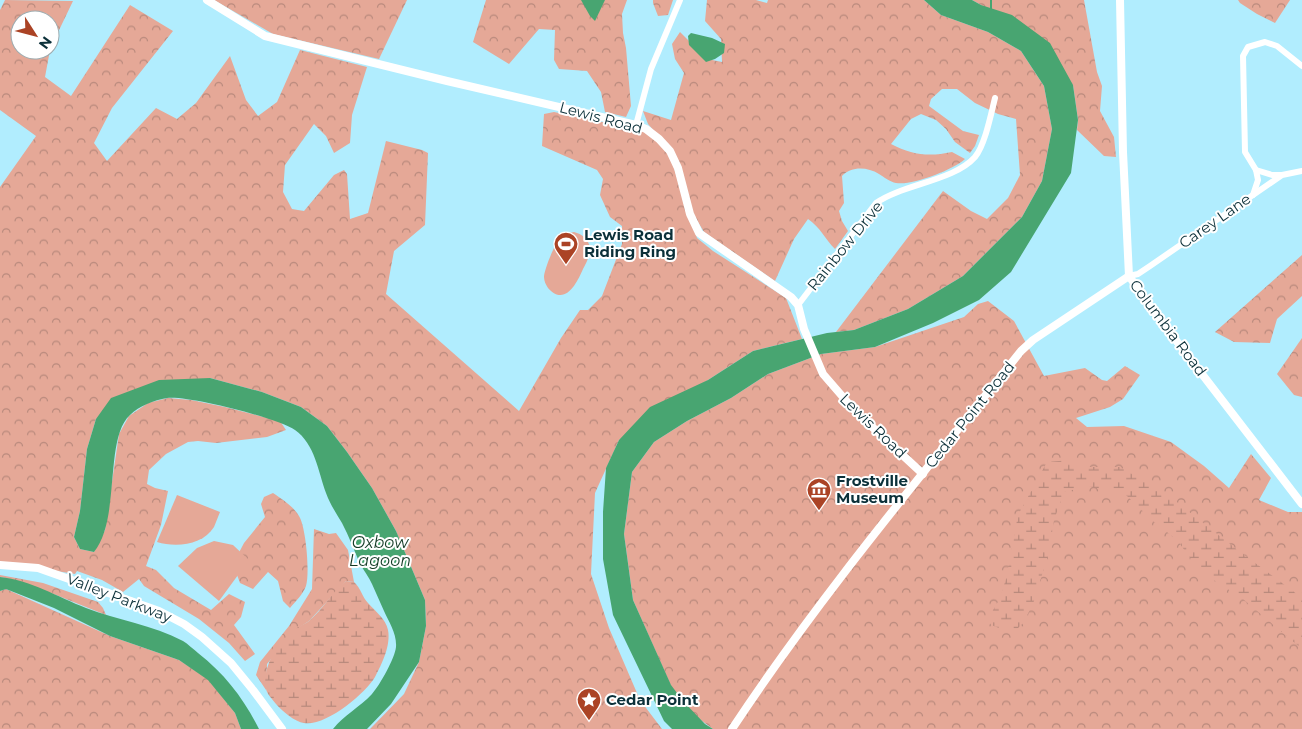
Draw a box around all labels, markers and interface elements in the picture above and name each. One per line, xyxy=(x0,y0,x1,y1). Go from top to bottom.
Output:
north arrow xyxy=(10,10,60,60)
text: N xyxy=(35,33,56,53)
street label: Lewis Road xyxy=(557,97,645,138)
street label: Carey Lane xyxy=(1175,189,1254,252)
street label: Rainbow Drive xyxy=(803,197,886,294)
place label: Lewis Road Riding Ring xyxy=(584,225,676,261)
sports icon: Lewis Road Riding Ring xyxy=(553,231,579,265)
street label: Columbia Road xyxy=(1126,276,1211,380)
street label: Cedar Point Road xyxy=(921,358,1018,472)
street label: Lewis Road xyxy=(836,389,911,462)
place label: Frostville Museum xyxy=(836,471,908,507)
museum icon: Frostville Museum xyxy=(806,477,832,511)
water label: Oxbow Lagoon xyxy=(349,533,411,570)
street label: Valley Parkway xyxy=(64,569,175,627)
place icon: Cedar Point xyxy=(576,687,602,721)
place label: Cedar Point xyxy=(606,690,699,709)

